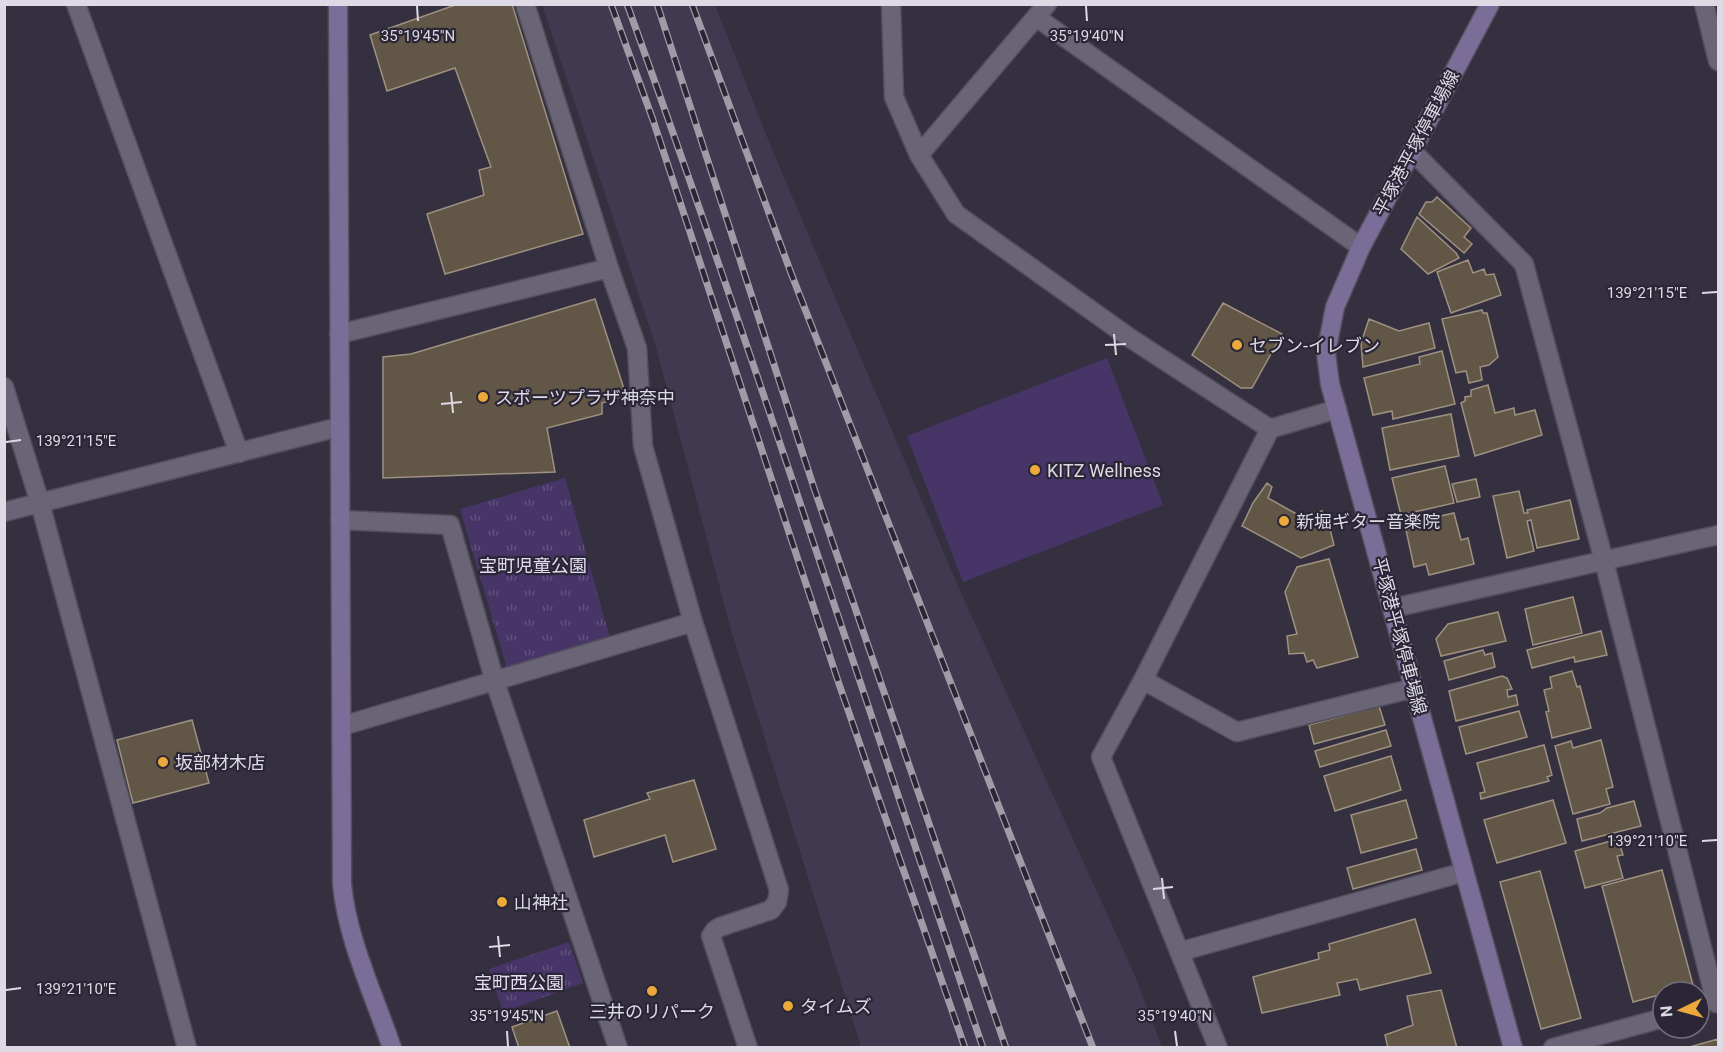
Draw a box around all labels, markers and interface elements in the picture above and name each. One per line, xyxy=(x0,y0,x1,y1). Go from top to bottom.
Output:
text: 35°19'45"N xyxy=(381,27,455,45)
text: 35°19'40"N xyxy=(1050,27,1124,45)
street label: 平塚港平塚停車場線 xyxy=(1369,67,1463,219)
text: 139°21'15"E xyxy=(1607,284,1688,302)
place label: セブン-イレブン xyxy=(1249,335,1380,356)
marker: セブン-イレブン xyxy=(1230,338,1244,352)
place label: スポーツプラザ神奈中 xyxy=(495,387,675,408)
marker: スポーツプラザ神奈中 xyxy=(476,390,490,404)
text: 139°21'15"E xyxy=(36,432,117,450)
place label: KITZ Wellness xyxy=(1047,460,1161,481)
marker: KITZ Wellness xyxy=(1028,463,1042,477)
place label: 新堀ギター音楽院 xyxy=(1296,511,1440,532)
marker: 新堀ギター音楽院 xyxy=(1277,514,1291,528)
park label: 宝町児童公園 xyxy=(479,555,587,576)
street label: 平塚港平塚停車場線 xyxy=(1369,555,1431,717)
place label: 坂部材木店 xyxy=(175,752,265,773)
marker: 坂部材木店 xyxy=(156,755,170,769)
text: 139°21'10"E xyxy=(1607,832,1688,850)
place label: 山神社 xyxy=(514,892,568,913)
marker: 山神社 xyxy=(495,895,509,909)
park label: 宝町西公園 xyxy=(474,972,564,993)
text: 139°21'10"E xyxy=(36,980,117,998)
north arrow xyxy=(1651,980,1711,1040)
marker: 三井のリパーク xyxy=(645,984,659,998)
place label: タイムズ xyxy=(800,996,872,1017)
marker: タイムズ xyxy=(781,999,795,1013)
place label: 三井のリパーク xyxy=(589,1001,715,1022)
text: N xyxy=(1657,1005,1677,1018)
text: 35°19'45"N xyxy=(470,1007,544,1025)
text: 35°19'40"N xyxy=(1138,1007,1212,1025)

